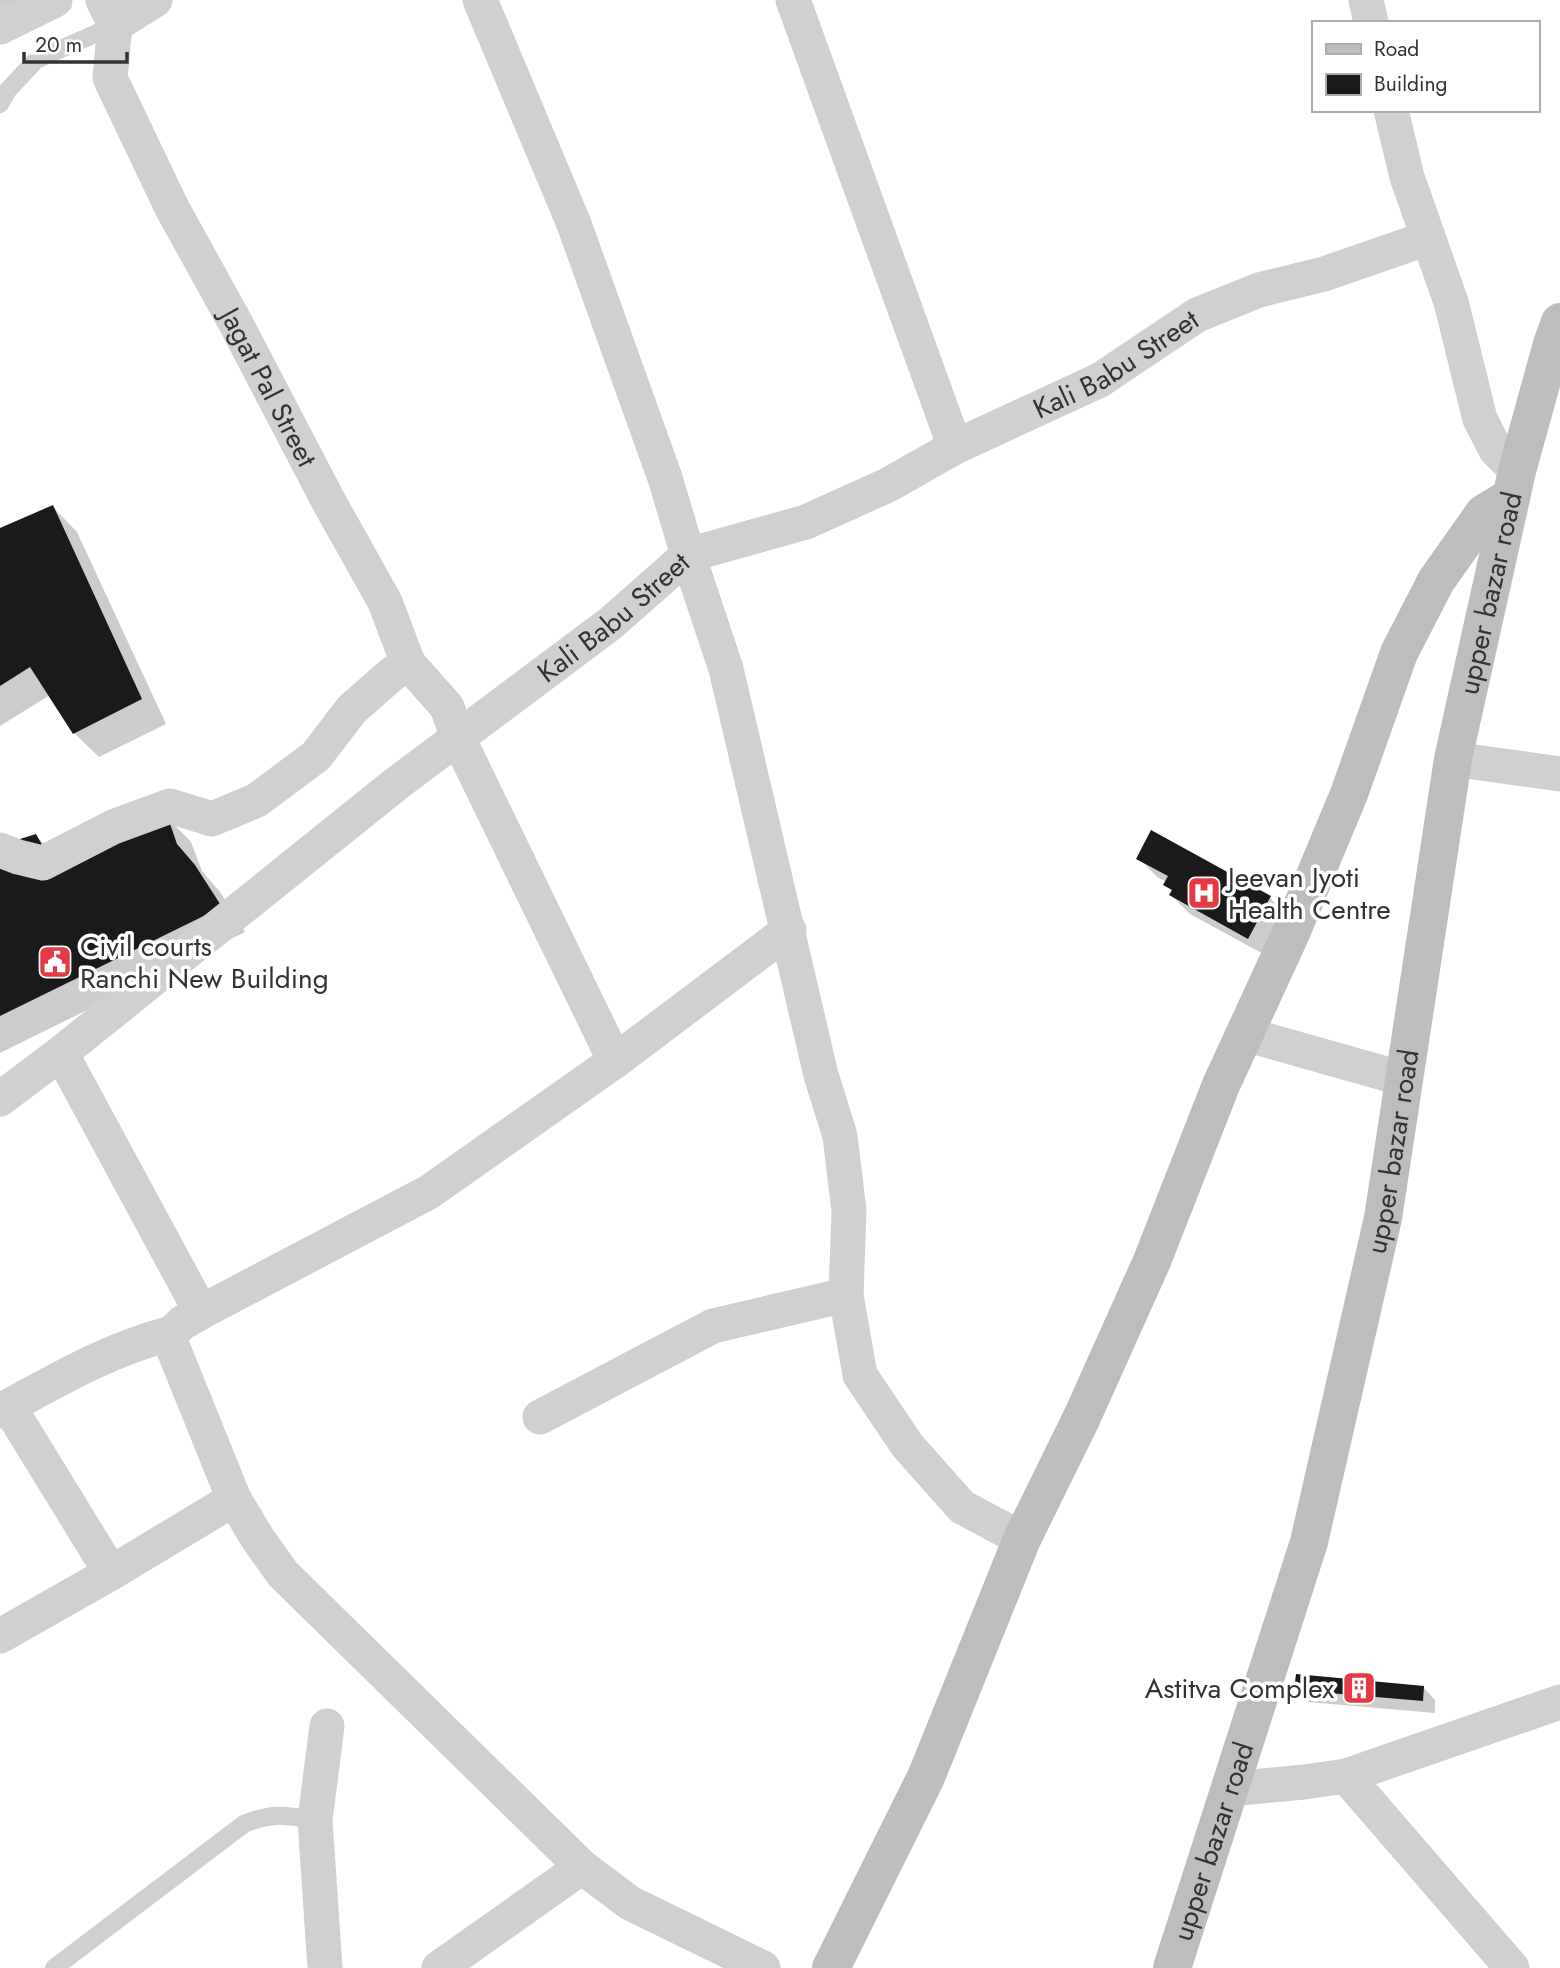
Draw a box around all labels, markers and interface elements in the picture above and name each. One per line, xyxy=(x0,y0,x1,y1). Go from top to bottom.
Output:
scale bar xyxy=(24,21,128,65)
legend xyxy=(1312,21,1539,112)
text: 20 m xyxy=(35,30,82,60)
text: Road xyxy=(1374,34,1419,64)
text: Building xyxy=(1374,69,1447,99)
street label: Jagat Pal Street xyxy=(208,297,328,474)
street label: Kali Babu Street xyxy=(1026,299,1207,429)
street label: upper bazar road xyxy=(1447,488,1532,699)
street label: Kali Babu Street xyxy=(528,542,699,692)
place label: Jeevan Jyoti Health Centre xyxy=(1224,857,1391,930)
hospital icon: Jeevan Jyoti Health Centre xyxy=(1185,874,1223,912)
place label: Civil courts Ranchi New Building xyxy=(80,926,329,999)
public building icon: Civil courts Ranchi New Building xyxy=(36,943,74,981)
street label: upper bazar road xyxy=(1355,1046,1429,1258)
place label: Astitva Complex xyxy=(1145,1668,1334,1709)
building icon: Astitva Complex xyxy=(1340,1669,1378,1707)
street label: upper bazar road xyxy=(1162,1737,1264,1946)

